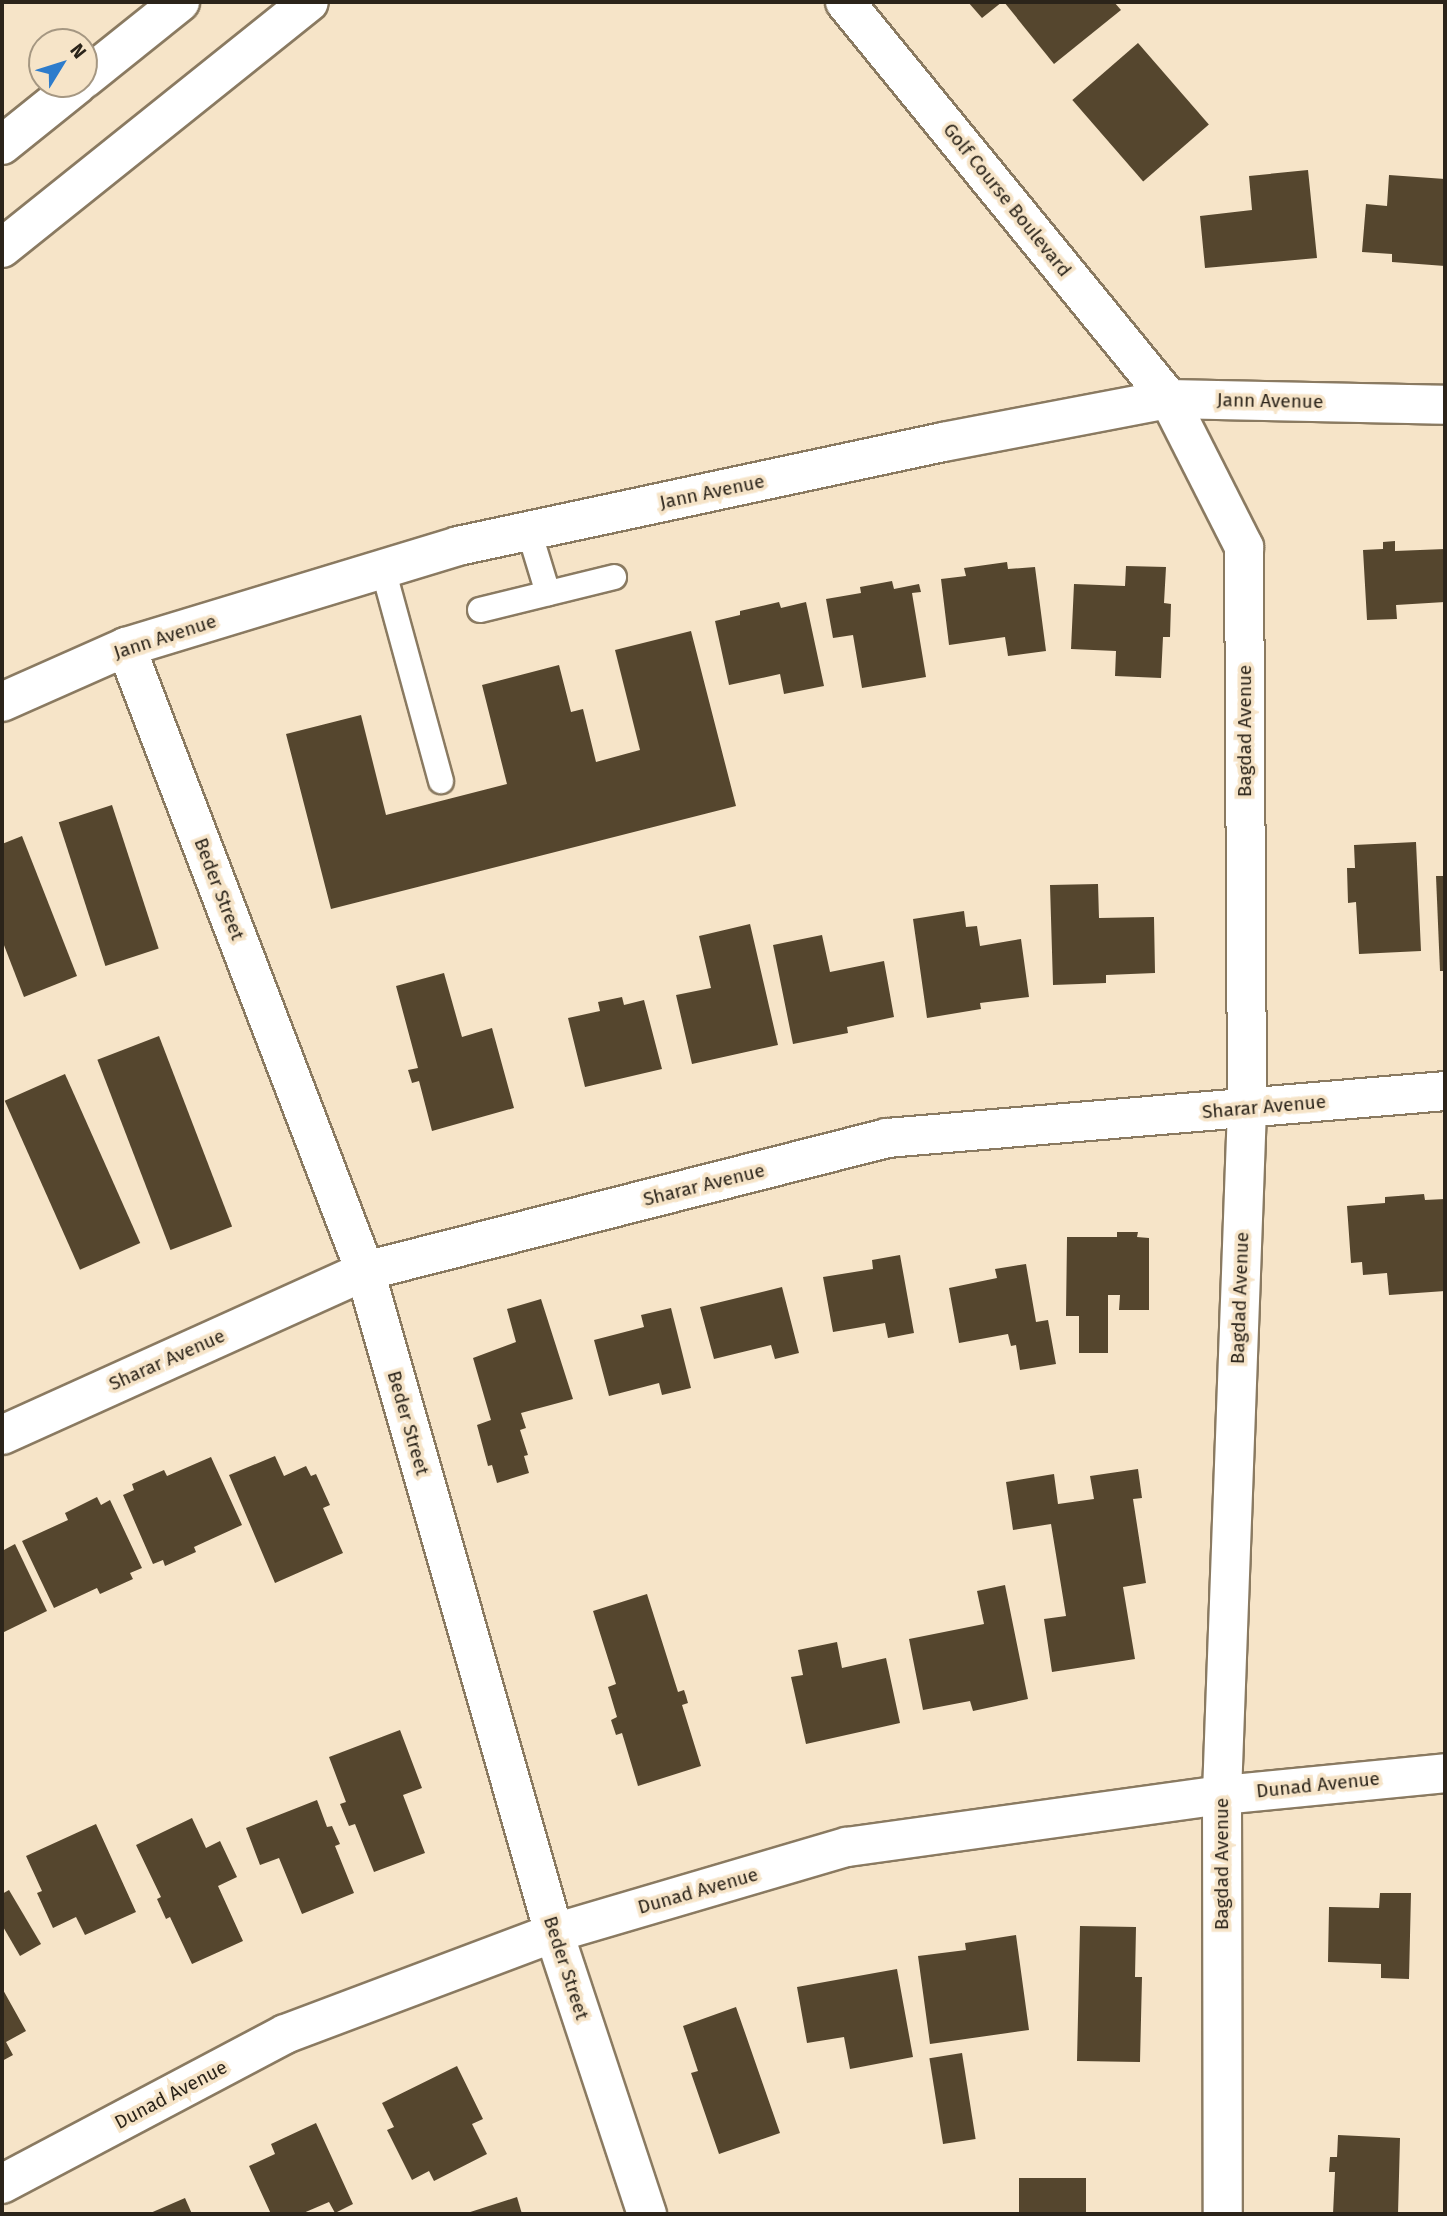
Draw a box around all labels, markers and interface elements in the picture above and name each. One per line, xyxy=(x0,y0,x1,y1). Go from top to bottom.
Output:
north arrow xyxy=(28,28,98,98)
text: N xyxy=(65,39,91,63)
street label: Golf Course Boulevard xyxy=(938,119,1076,281)
street label: Jann Avenue xyxy=(1217,389,1323,413)
street label: Jann Avenue xyxy=(658,470,766,514)
street label: Jann Avenue xyxy=(111,610,219,664)
street label: Bagdad Avenue xyxy=(1234,665,1256,797)
street label: Beder Street xyxy=(189,835,249,943)
street label: Sharar Avenue xyxy=(1201,1090,1327,1124)
street label: Sharar Avenue xyxy=(641,1159,767,1211)
street label: Bagdad Avenue xyxy=(1226,1231,1254,1365)
street label: Sharar Avenue xyxy=(106,1324,228,1396)
street label: Beder Street xyxy=(382,1368,434,1478)
street label: Dunad Avenue xyxy=(1255,1767,1381,1803)
street label: Bagdad Avenue xyxy=(1211,1798,1233,1930)
street label: Dunad Avenue xyxy=(635,1863,761,1919)
street label: Beder Street xyxy=(539,1913,593,2023)
street label: Dunad Avenue xyxy=(111,2056,231,2134)

